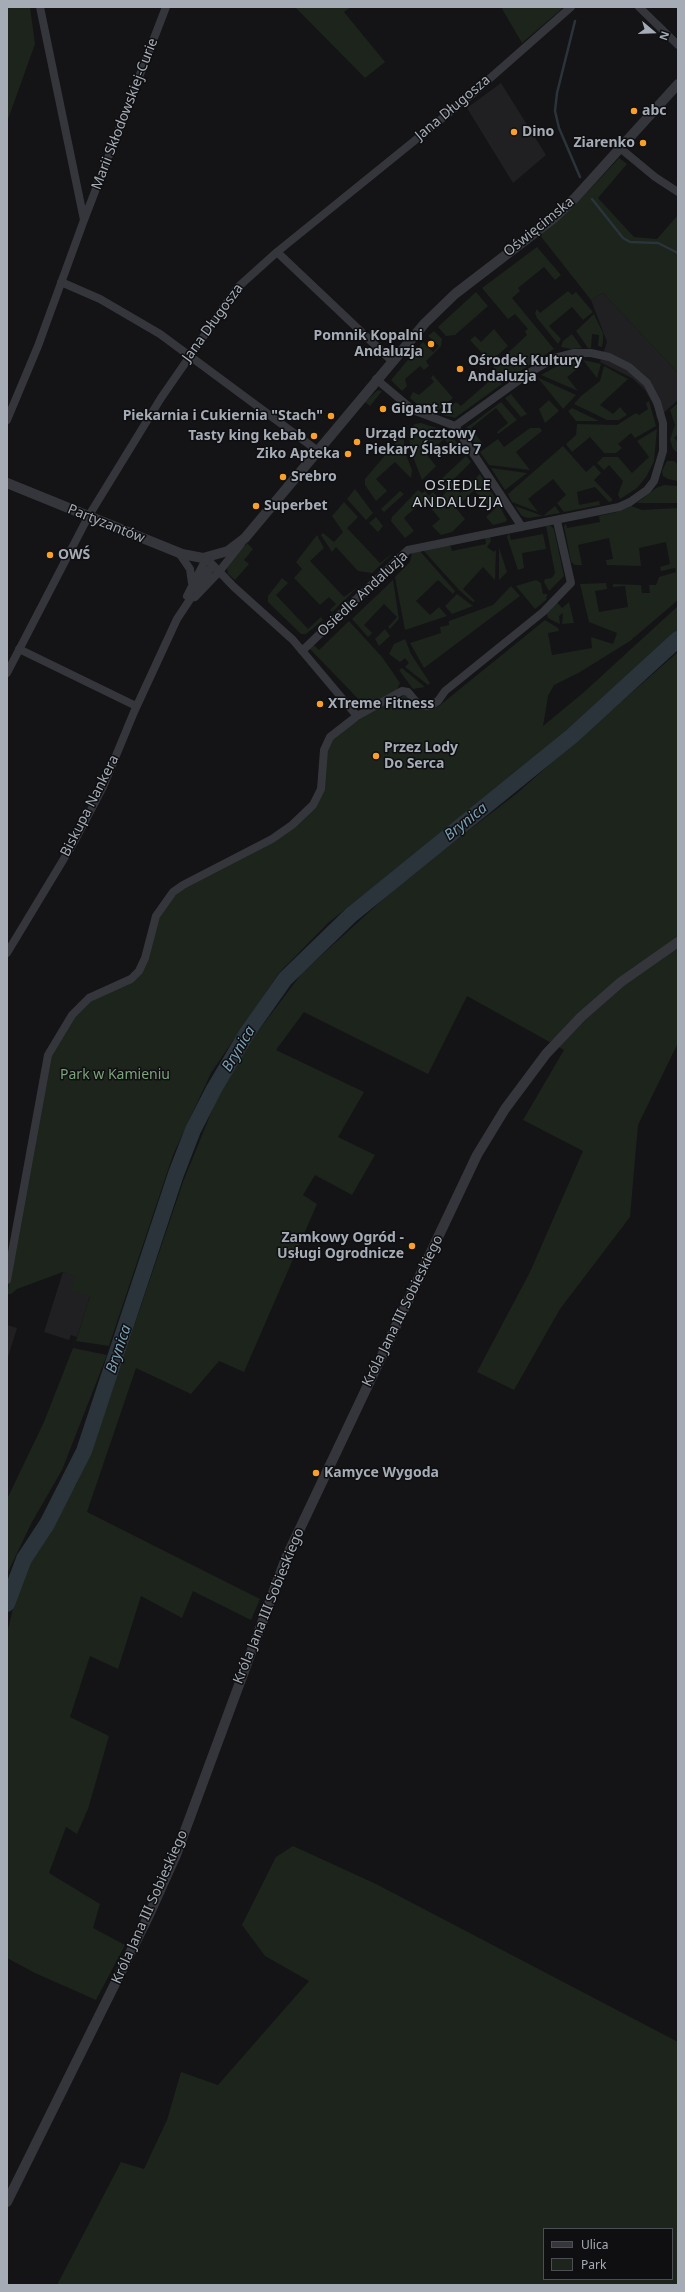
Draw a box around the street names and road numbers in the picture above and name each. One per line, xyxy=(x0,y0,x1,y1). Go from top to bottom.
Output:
street label: Marii Skłodowskiej-Curie xyxy=(88,36,162,192)
street label: Jana Długosza xyxy=(412,72,494,144)
street label: Oświęcimska xyxy=(500,194,578,260)
street label: Jana Długosza xyxy=(179,281,247,365)
street label: Partyzantów xyxy=(65,501,147,547)
street label: Osiedle Andaluzja xyxy=(314,548,412,640)
street label: Biskupa Nankera xyxy=(57,753,123,859)
street label: Króla Jana III Sobieskiego xyxy=(359,1232,447,1390)
street label: Króla Jana III Sobieskiego xyxy=(230,1526,308,1686)
street label: Króla Jana III Sobieskiego xyxy=(108,1828,192,1986)

